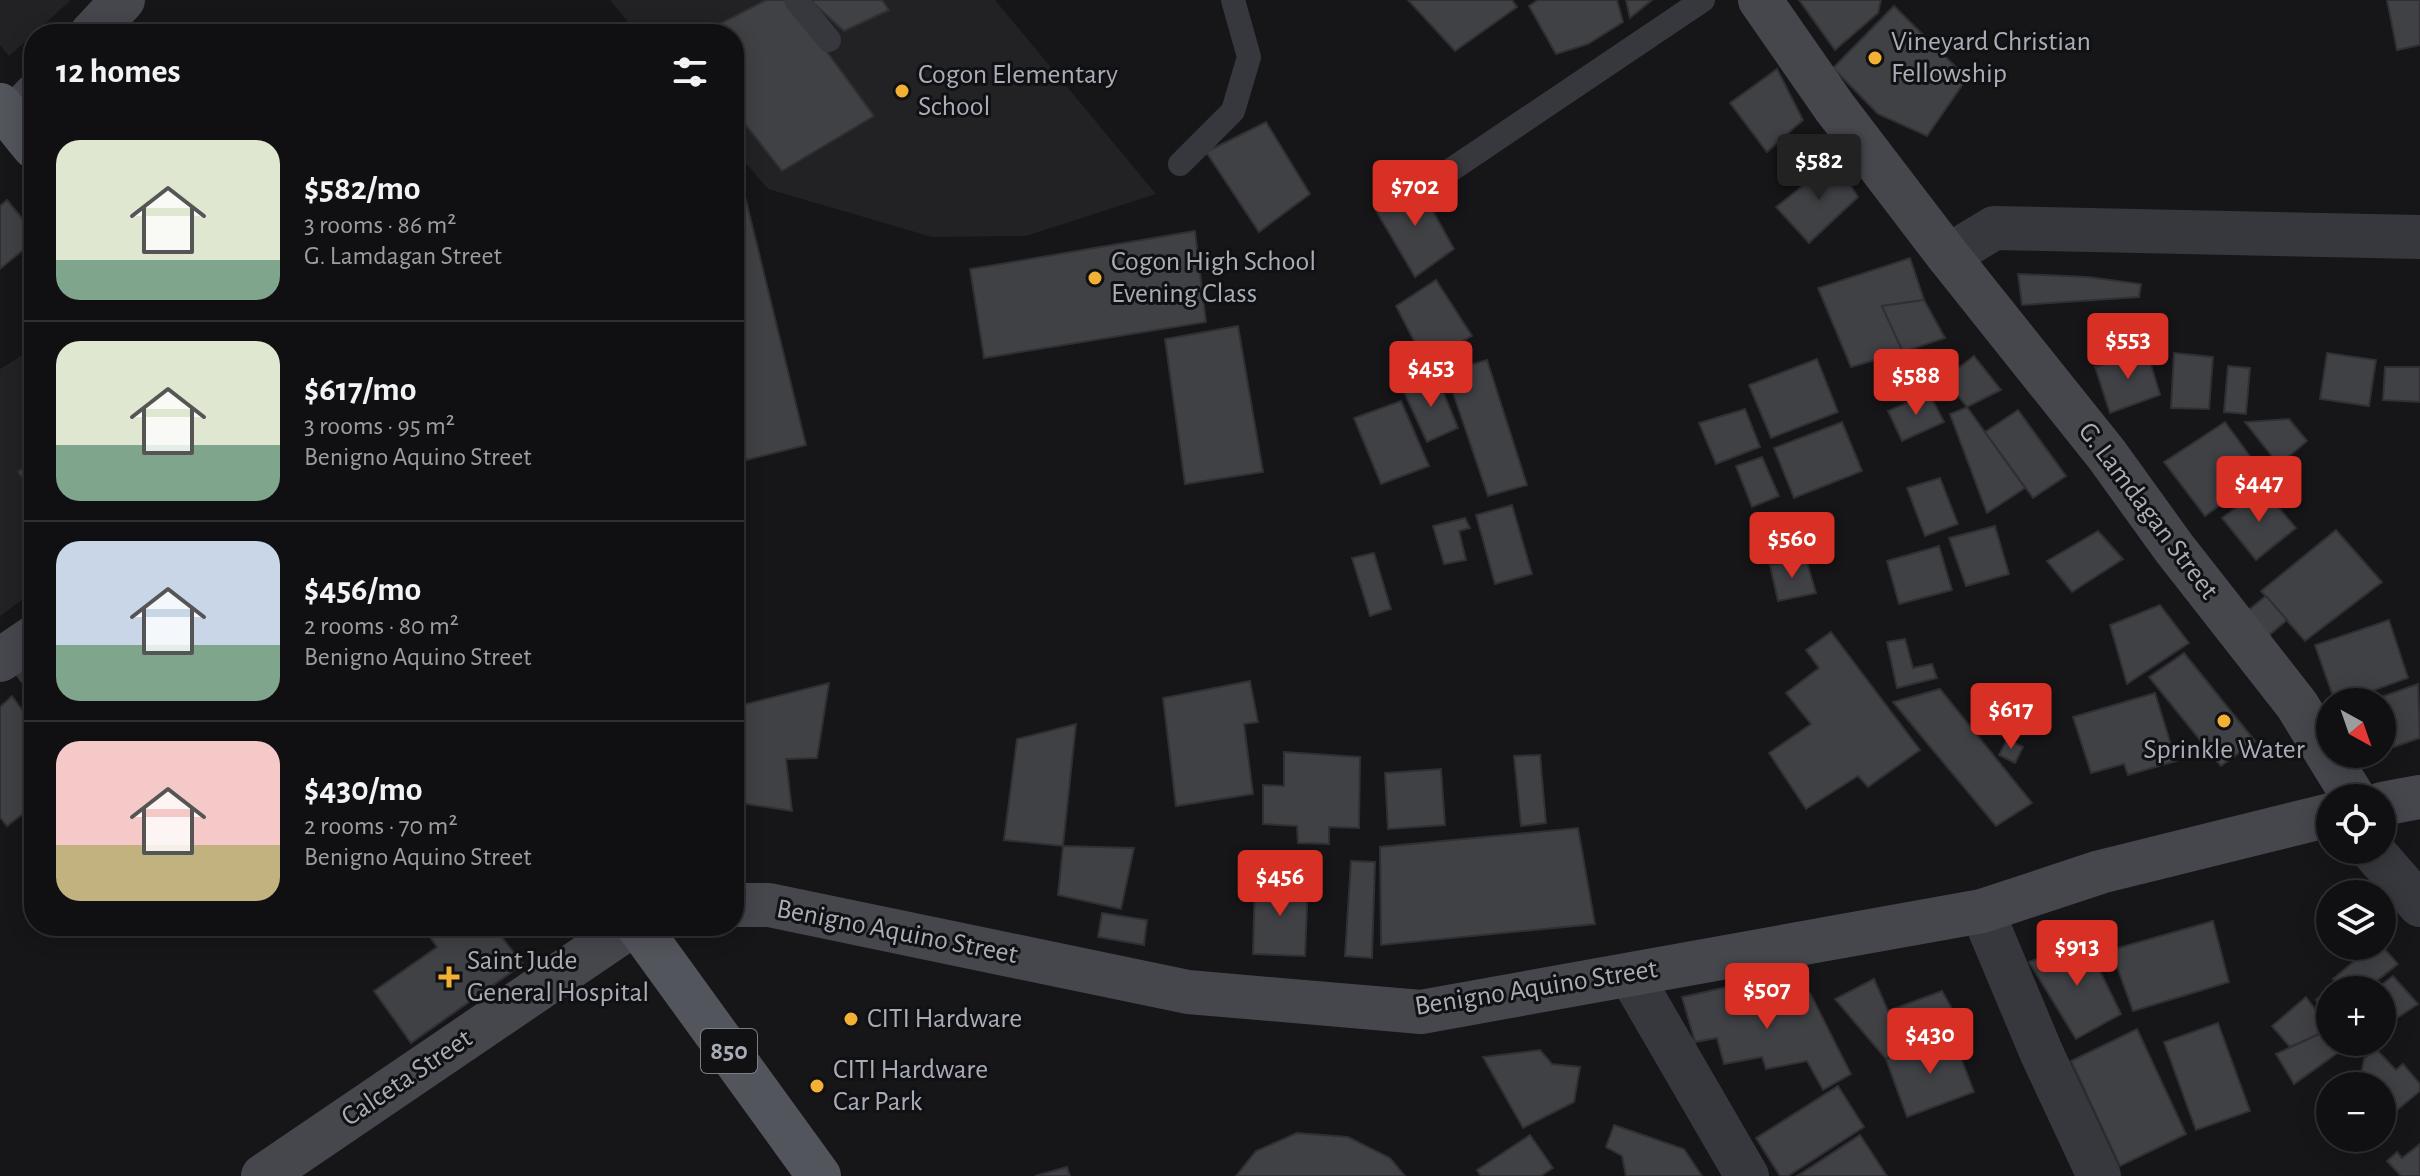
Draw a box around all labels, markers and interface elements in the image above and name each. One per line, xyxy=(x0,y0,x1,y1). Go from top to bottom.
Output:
place label: Vineyard Christian Fellowship xyxy=(1891,28,2091,88)
marker: Vineyard Christian Fellowship xyxy=(1866,49,1884,67)
icon: filters xyxy=(668,50,712,94)
text: 12 homes xyxy=(56,55,181,89)
place label: Cogon Elementary School xyxy=(918,61,1118,121)
marker: Cogon Elementary School xyxy=(893,82,911,100)
pin: $582 xyxy=(1772,134,1866,202)
text: $582 xyxy=(1795,147,1843,173)
pin: $702 xyxy=(1368,160,1462,228)
icon: home xyxy=(120,172,216,268)
text: $582/mo xyxy=(304,172,421,206)
text: $702 xyxy=(1391,173,1439,199)
text: 3 rooms · 86 m² xyxy=(304,212,456,238)
text: G. Lamdagan Street xyxy=(304,243,502,269)
place label: Cogon High School Evening Class xyxy=(1111,248,1316,308)
marker: Cogon High School Evening Class xyxy=(1086,269,1104,287)
pin: $553 xyxy=(2081,313,2175,381)
text: $553 xyxy=(2105,326,2151,352)
pin: $453 xyxy=(1384,341,1478,409)
pin: $588 xyxy=(1869,349,1963,417)
text: $453 xyxy=(1407,354,1455,380)
text: $588 xyxy=(1892,362,1940,388)
icon: home xyxy=(120,373,216,469)
text: $617/mo xyxy=(304,373,417,407)
text: 3 rooms · 95 m² xyxy=(304,413,455,439)
street label: G. Lamdagan Street xyxy=(2073,418,2223,604)
text: Benigno Aquino Street xyxy=(304,444,532,470)
pin: $447 xyxy=(2212,456,2306,524)
text: $447 xyxy=(2234,469,2284,495)
pin: $560 xyxy=(1745,512,1839,580)
text: $560 xyxy=(1767,525,1817,551)
icon: home xyxy=(120,573,216,669)
text: $456/mo xyxy=(304,573,421,607)
text: 2 rooms · 80 m² xyxy=(304,613,459,639)
text: Benigno Aquino Street xyxy=(304,644,532,670)
pin: $617 xyxy=(1964,683,2058,751)
north arrow xyxy=(2316,688,2396,768)
map controls xyxy=(2316,688,2396,1152)
text: $617 xyxy=(1989,696,2033,722)
marker: Sprinkle Water xyxy=(2215,712,2233,730)
place label: Sprinkle Water xyxy=(2143,736,2305,764)
icon: home xyxy=(120,773,216,869)
text: $430/mo xyxy=(304,773,423,807)
button: locate xyxy=(2316,784,2396,864)
text: 2 rooms · 70 m² xyxy=(304,813,457,839)
text: Benigno Aquino Street xyxy=(304,844,532,870)
pin: $456 xyxy=(1233,850,1327,918)
text: $456 xyxy=(1256,863,1304,889)
button: layers xyxy=(2316,880,2396,960)
street label: Benigno Aquino Street xyxy=(774,895,1020,969)
pin: $913 xyxy=(2030,920,2124,988)
text: $913 xyxy=(2055,933,2099,959)
place label: Saint Jude General Hospital xyxy=(467,947,649,1007)
street label: Benigno Aquino Street xyxy=(1413,955,1659,1021)
pin: $507 xyxy=(1720,963,1814,1031)
marker: Saint Jude General Hospital xyxy=(438,966,460,988)
text: $507 xyxy=(1743,976,1791,1002)
button: + xyxy=(2316,976,2396,1056)
place label: CITI Hardware xyxy=(867,1005,1022,1033)
pin: $430 xyxy=(1883,1008,1977,1076)
marker: CITI Hardware xyxy=(842,1010,860,1028)
text: $430 xyxy=(1905,1021,1955,1047)
street label: Calceta Street xyxy=(337,1024,477,1132)
road number: 850 xyxy=(701,1029,757,1073)
place label: CITI Hardware Car Park xyxy=(833,1056,988,1116)
button: − xyxy=(2316,1072,2396,1152)
marker: CITI Hardware Car Park xyxy=(808,1077,826,1095)

